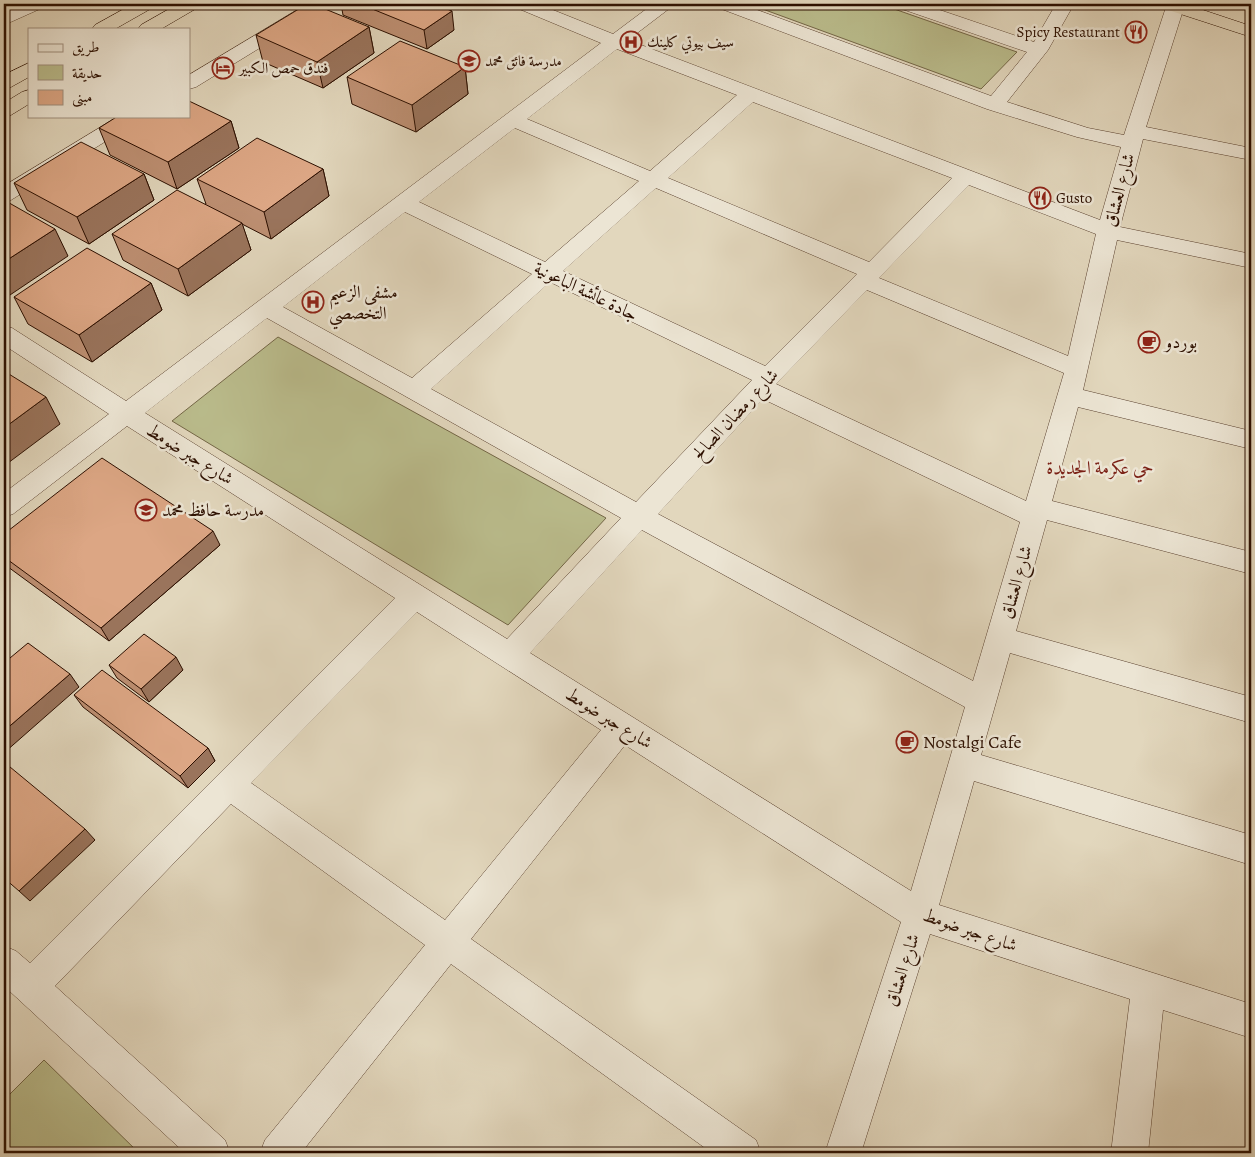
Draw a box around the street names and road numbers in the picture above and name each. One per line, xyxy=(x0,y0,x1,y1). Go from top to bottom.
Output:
street label: شارع العشاق xyxy=(1098,151,1143,230)
street label: جادة عائشة الباعونية xyxy=(530,255,642,327)
street label: شارع رمضان الصالح xyxy=(686,363,786,468)
street label: شارع جبر ضومط xyxy=(140,418,238,493)
street label: شارع العشاق xyxy=(994,543,1041,622)
street label: شارع جبر ضومط xyxy=(559,682,657,757)
street label: شارع جبر ضومط xyxy=(919,903,1020,960)
street label: شارع العشاق xyxy=(879,931,928,1010)

